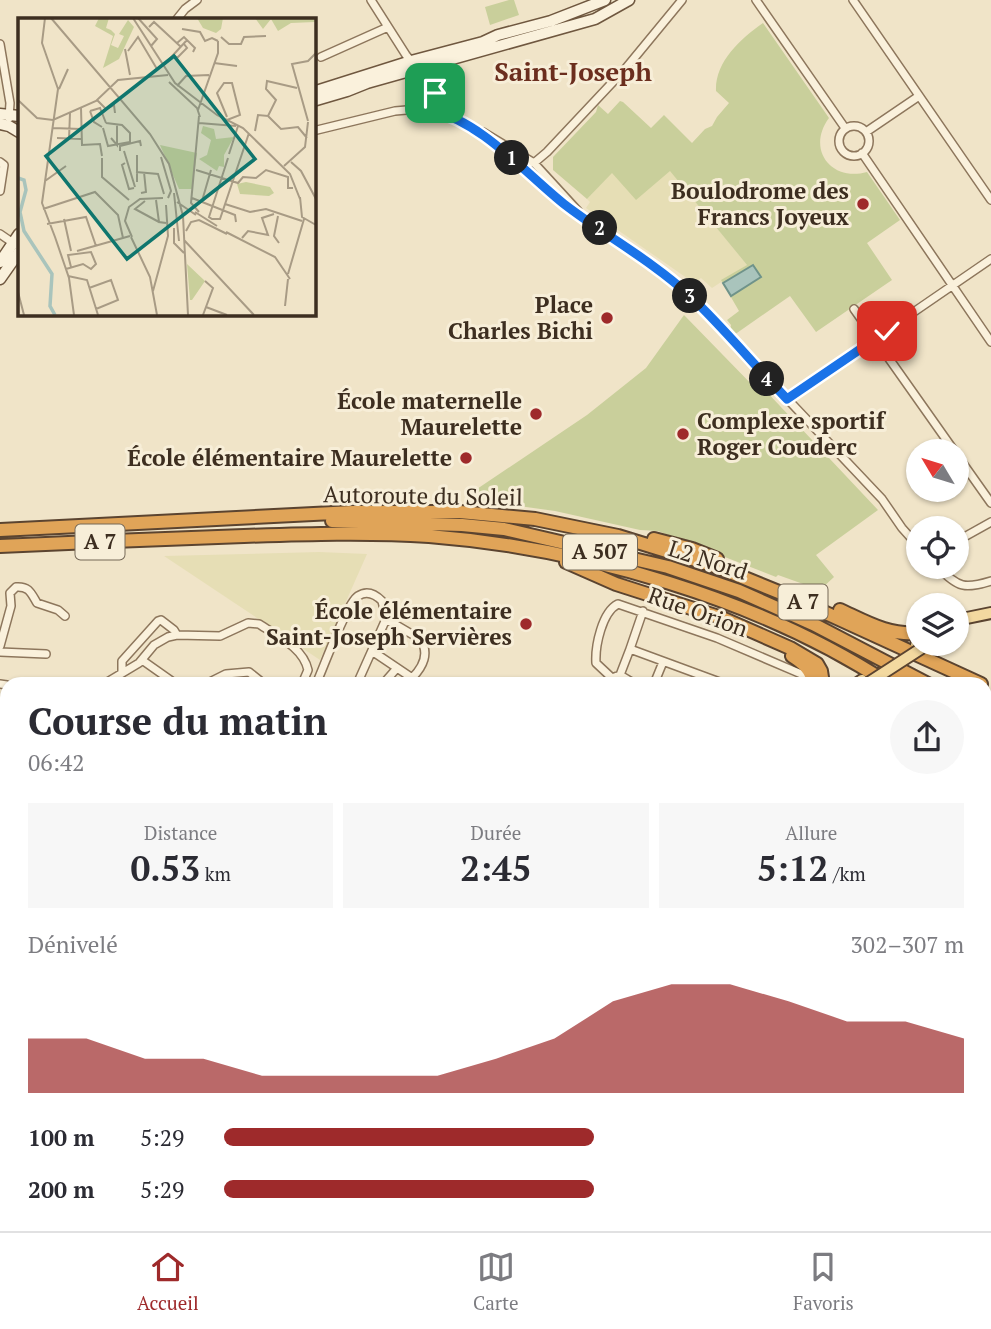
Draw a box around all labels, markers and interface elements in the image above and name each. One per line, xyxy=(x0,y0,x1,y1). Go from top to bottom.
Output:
inset map xyxy=(18,18,315,315)
district label: Saint-Joseph xyxy=(494,54,652,88)
pin xyxy=(405,63,465,123)
icon: arrive xyxy=(416,74,454,112)
pin: 1 xyxy=(494,140,530,176)
text: 1 xyxy=(506,145,517,170)
place label: Boulodrome des Francs Joyeux xyxy=(671,175,849,232)
marker: Boulodrome des Francs Joyeux xyxy=(855,196,871,212)
pin: 2 xyxy=(582,210,618,246)
text: 2 xyxy=(594,215,605,240)
pin: 3 xyxy=(672,278,708,314)
text: 3 xyxy=(684,283,695,308)
place label: Place Charles Bichi xyxy=(448,289,593,346)
pin xyxy=(857,301,917,361)
marker: Place Charles Bichi xyxy=(599,310,615,326)
icon: check xyxy=(868,312,906,350)
pin: 4 xyxy=(750,362,784,396)
text: 4 xyxy=(761,366,772,391)
place label: École maternelle Maurelette xyxy=(337,385,522,442)
place label: Complexe sportif Roger Couderc xyxy=(697,405,887,462)
marker: École maternelle Maurelette xyxy=(528,406,544,422)
marker: Complexe sportif Roger Couderc xyxy=(675,426,691,442)
north arrow xyxy=(906,439,970,502)
map controls xyxy=(906,439,969,656)
place label: École élémentaire Maurelette xyxy=(127,442,452,473)
marker: École élémentaire Maurelette xyxy=(458,450,474,466)
street label: Autoroute du Soleil xyxy=(323,478,523,513)
button: locate xyxy=(906,516,969,579)
road number: A 7 xyxy=(76,524,124,560)
street label: L2 Nord xyxy=(665,532,752,587)
road number: A 507 xyxy=(563,534,637,570)
street label: Rue Orion xyxy=(644,579,753,644)
road number: A 7 xyxy=(778,584,828,620)
button: layers xyxy=(906,593,969,656)
place label: École élémentaire Saint-Joseph Servières xyxy=(266,595,512,652)
marker: École élémentaire Saint-Joseph Servières xyxy=(518,616,534,632)
text: Course du matin xyxy=(28,696,328,746)
button: share xyxy=(890,700,964,774)
text: 06:42 xyxy=(28,747,85,778)
text: Distance xyxy=(144,820,217,845)
text: Durée xyxy=(471,820,521,845)
text: Allure xyxy=(785,820,837,845)
text: 0.53 xyxy=(130,845,200,891)
text: 2:45 xyxy=(460,845,532,891)
text: 5:12 xyxy=(757,845,828,891)
text: km xyxy=(200,861,231,886)
text: /km xyxy=(828,861,866,886)
text: Dénivelé xyxy=(28,929,118,960)
text: 302–307 m xyxy=(851,929,964,960)
text: 100 m xyxy=(28,1122,94,1153)
text: 5:29 xyxy=(140,1122,184,1153)
text: 200 m xyxy=(28,1174,94,1205)
text: 5:29 xyxy=(140,1174,184,1205)
tab: Accueil xyxy=(137,1248,199,1315)
tab: Carte xyxy=(473,1248,519,1315)
tab: Favoris xyxy=(793,1248,854,1315)

